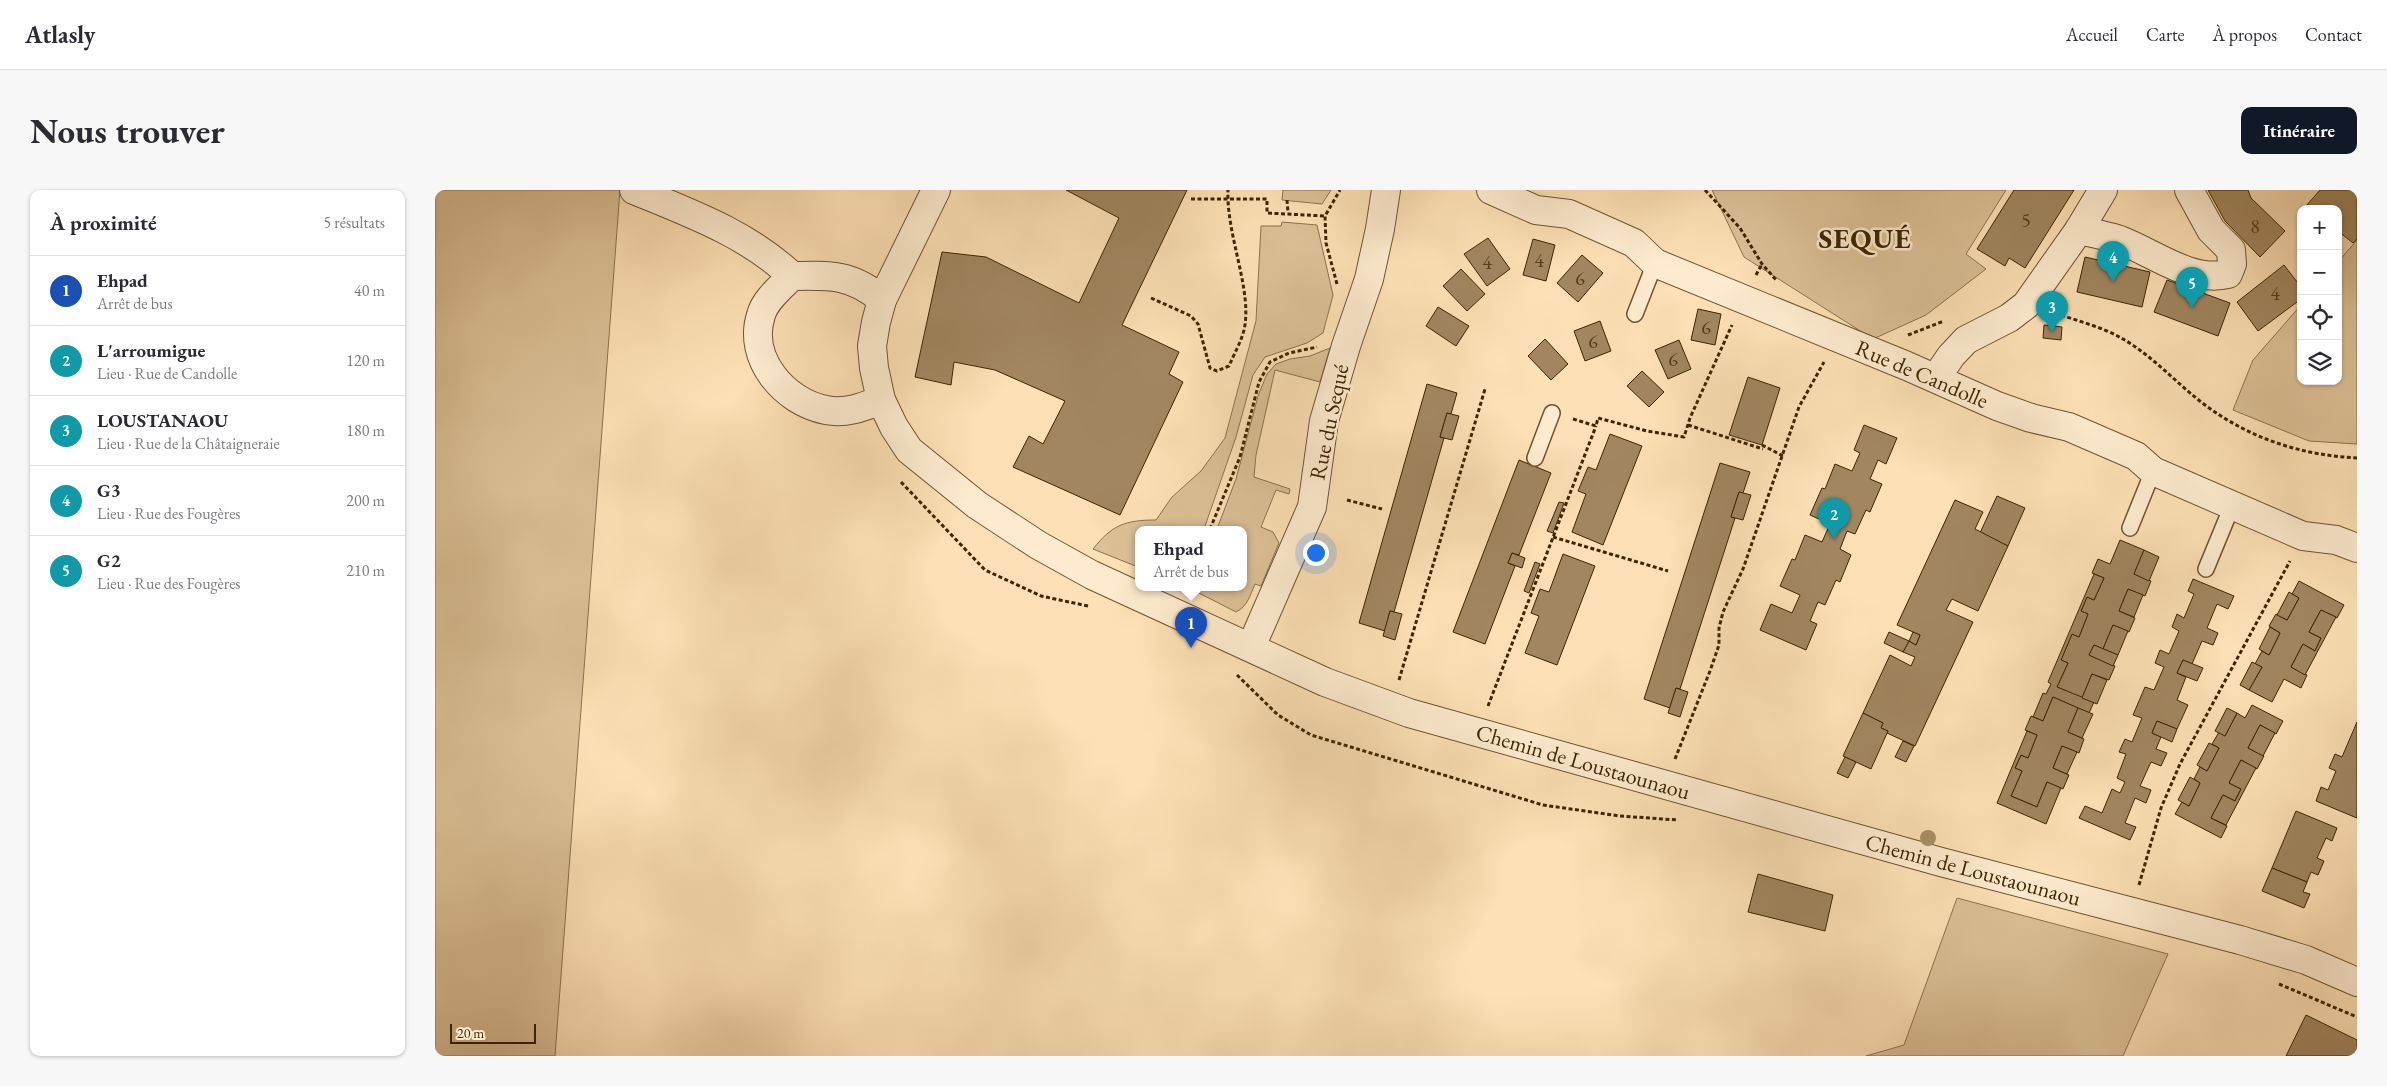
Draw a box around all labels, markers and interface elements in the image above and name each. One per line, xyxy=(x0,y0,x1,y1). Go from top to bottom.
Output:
text: Atlasly xyxy=(25,19,95,50)
text: Accueil xyxy=(2066,23,2118,46)
text: Carte xyxy=(2146,23,2185,46)
text: À propos xyxy=(2213,23,2277,46)
text: Contact xyxy=(2305,23,2362,46)
button: Itinéraire xyxy=(2241,107,2357,154)
text: Nous trouver xyxy=(30,108,225,153)
map controls xyxy=(2297,205,2342,385)
button: + xyxy=(2297,205,2342,250)
house number: 5 xyxy=(2021,207,2031,233)
text: À proximité xyxy=(50,209,157,236)
text: 5 résultats xyxy=(323,212,385,233)
house number: 8 xyxy=(2250,213,2260,239)
district label: SEQUÉ xyxy=(1818,220,1912,256)
pin: 4 xyxy=(2097,241,2129,282)
house number: 4 xyxy=(1534,247,1544,273)
house number: 4 xyxy=(1482,249,1492,275)
button: − xyxy=(2297,250,2342,295)
house number: 6 xyxy=(1575,265,1585,291)
pin: 5 xyxy=(2176,267,2208,308)
text: Ehpad xyxy=(97,268,148,293)
text: 1 xyxy=(62,280,70,301)
text: 40 m xyxy=(354,280,385,301)
house number: 4 xyxy=(2270,280,2280,306)
pin: 3 xyxy=(2036,291,2068,332)
text: Arrêt de bus xyxy=(97,293,173,314)
button: locate xyxy=(2297,295,2342,340)
house number: 6 xyxy=(1701,314,1711,340)
house number: 6 xyxy=(1588,328,1598,354)
street label: Rue de Candolle xyxy=(1851,333,1993,415)
text: L'arroumigue xyxy=(97,338,205,363)
button: layers xyxy=(2297,340,2342,385)
house number: 6 xyxy=(1668,346,1678,372)
text: 2 xyxy=(62,350,70,371)
text: 120 m xyxy=(346,350,385,371)
street label: Rue du Sequé xyxy=(1303,361,1355,483)
text: Lieu · Rue de Candolle xyxy=(97,363,237,384)
text: LOUSTANAOU xyxy=(97,408,228,433)
text: 3 xyxy=(62,420,70,441)
text: 180 m xyxy=(346,420,385,441)
text: Lieu · Rue de la Châtaigneraie xyxy=(97,433,280,454)
text: G3 xyxy=(97,478,121,503)
text: 4 xyxy=(62,490,70,511)
text: 200 m xyxy=(346,490,385,511)
pin: 2 xyxy=(1818,498,1850,539)
text: Lieu · Rue des Fougères xyxy=(97,503,241,524)
popup xyxy=(1135,526,1247,591)
text: Ehpad xyxy=(1153,536,1204,561)
your location xyxy=(1303,540,1329,566)
text: G2 xyxy=(97,548,121,573)
text: 5 xyxy=(62,560,70,581)
text: 210 m xyxy=(346,560,385,581)
text: Arrêt de bus xyxy=(1153,561,1229,582)
text: Lieu · Rue des Fougères xyxy=(97,573,241,594)
pin: 1 xyxy=(1175,607,1207,648)
street label: Chemin de Loustaounaou xyxy=(1472,718,1694,807)
street label: Chemin de Loustaounaou xyxy=(1862,827,2084,913)
scale bar xyxy=(450,1021,536,1044)
text: 20 m xyxy=(457,1024,484,1042)

